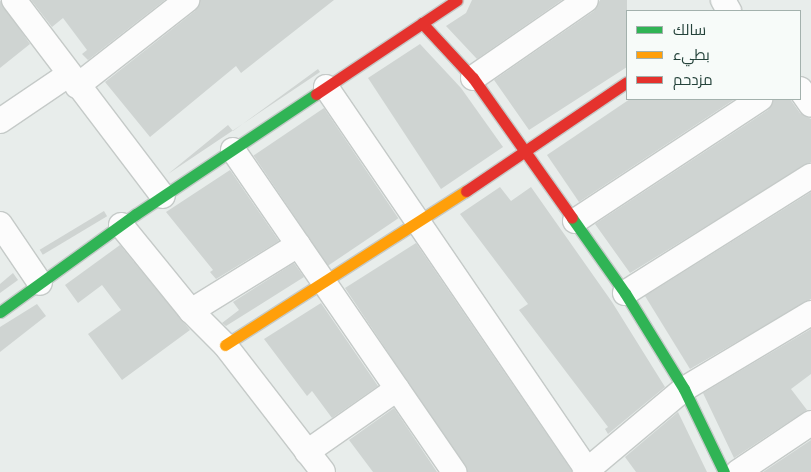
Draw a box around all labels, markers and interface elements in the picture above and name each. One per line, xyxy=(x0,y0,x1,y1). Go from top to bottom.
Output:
legend xyxy=(626,10,801,100)
text: سالك xyxy=(673,20,706,39)
text: بطيء xyxy=(673,45,710,64)
text: مزدحم xyxy=(673,70,713,89)

